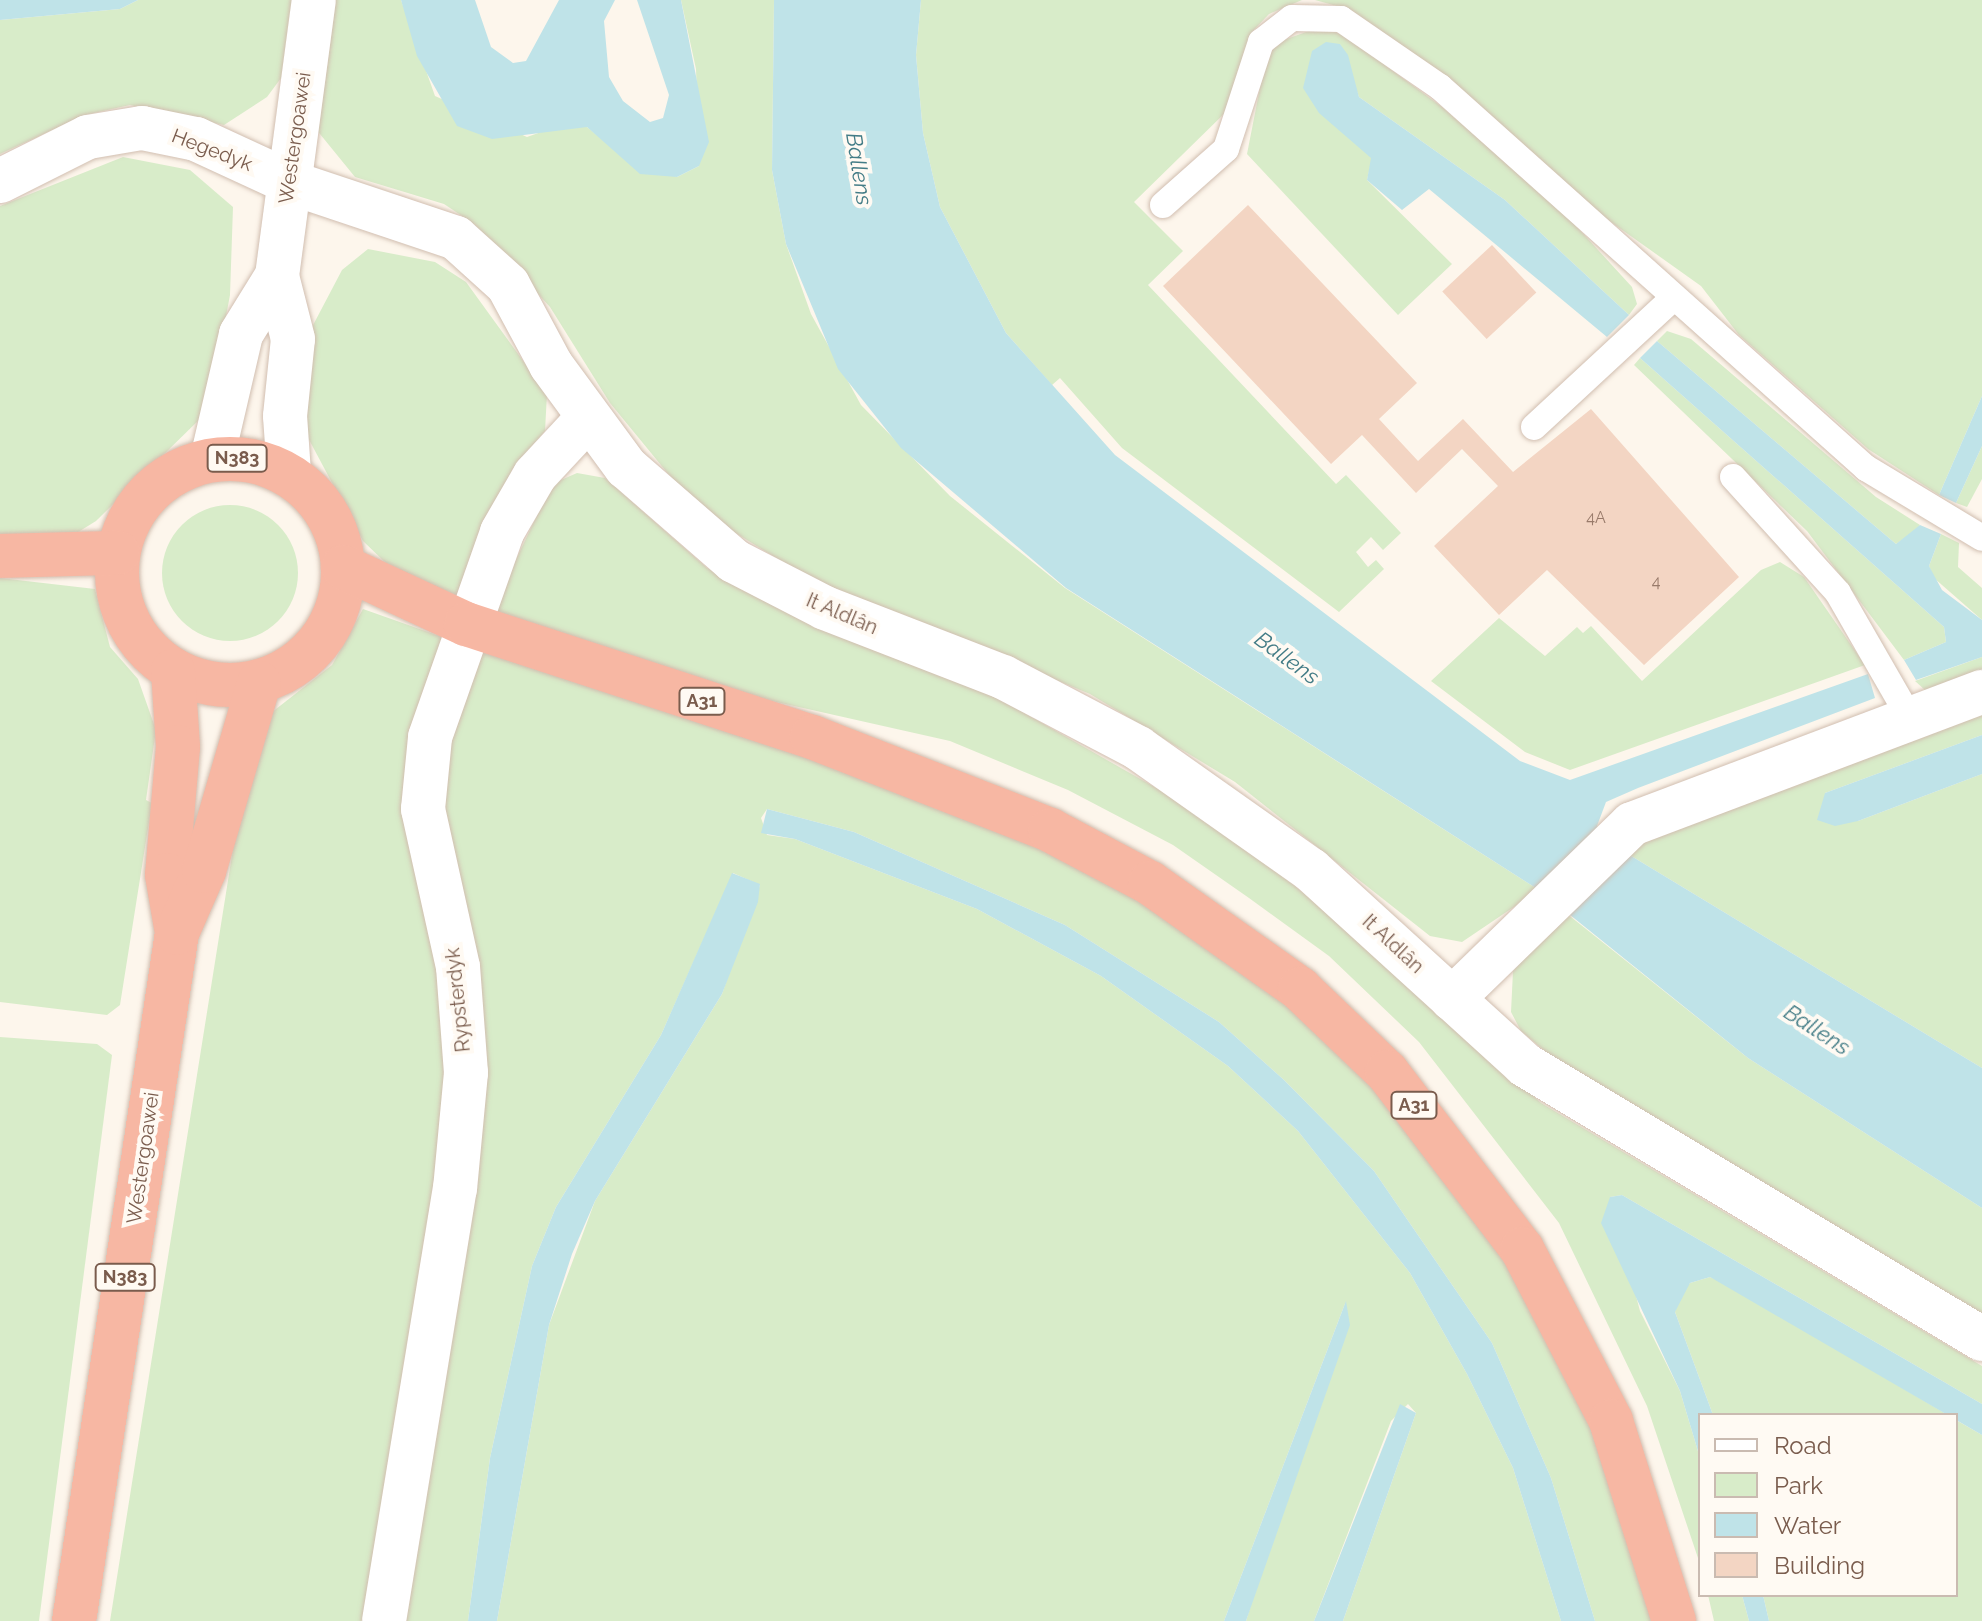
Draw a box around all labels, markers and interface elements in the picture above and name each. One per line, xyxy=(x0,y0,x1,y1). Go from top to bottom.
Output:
street label: Westergoawei xyxy=(274,71,316,205)
street label: Hegedyk xyxy=(168,124,256,176)
water label: Ballens xyxy=(840,131,878,207)
road number: N383 xyxy=(205,444,269,472)
house number: 4A xyxy=(1586,508,1606,528)
house number: 4 xyxy=(1652,572,1660,592)
street label: It Aldlân xyxy=(802,588,882,640)
water label: Ballens xyxy=(1250,626,1324,690)
road number: A31 xyxy=(678,687,726,715)
street label: It Aldlân xyxy=(1357,909,1429,979)
street label: Rypsterdyk xyxy=(441,947,475,1053)
water label: Ballens xyxy=(1779,999,1855,1061)
street label: Westergoawei xyxy=(122,1091,164,1225)
road number: A31 xyxy=(1390,1091,1438,1119)
road number: N383 xyxy=(93,1263,157,1291)
legend xyxy=(1698,1413,1958,1597)
text: Road xyxy=(1774,1431,1832,1460)
text: Park xyxy=(1774,1471,1823,1500)
text: Water xyxy=(1774,1511,1841,1540)
text: Building xyxy=(1774,1551,1865,1580)

